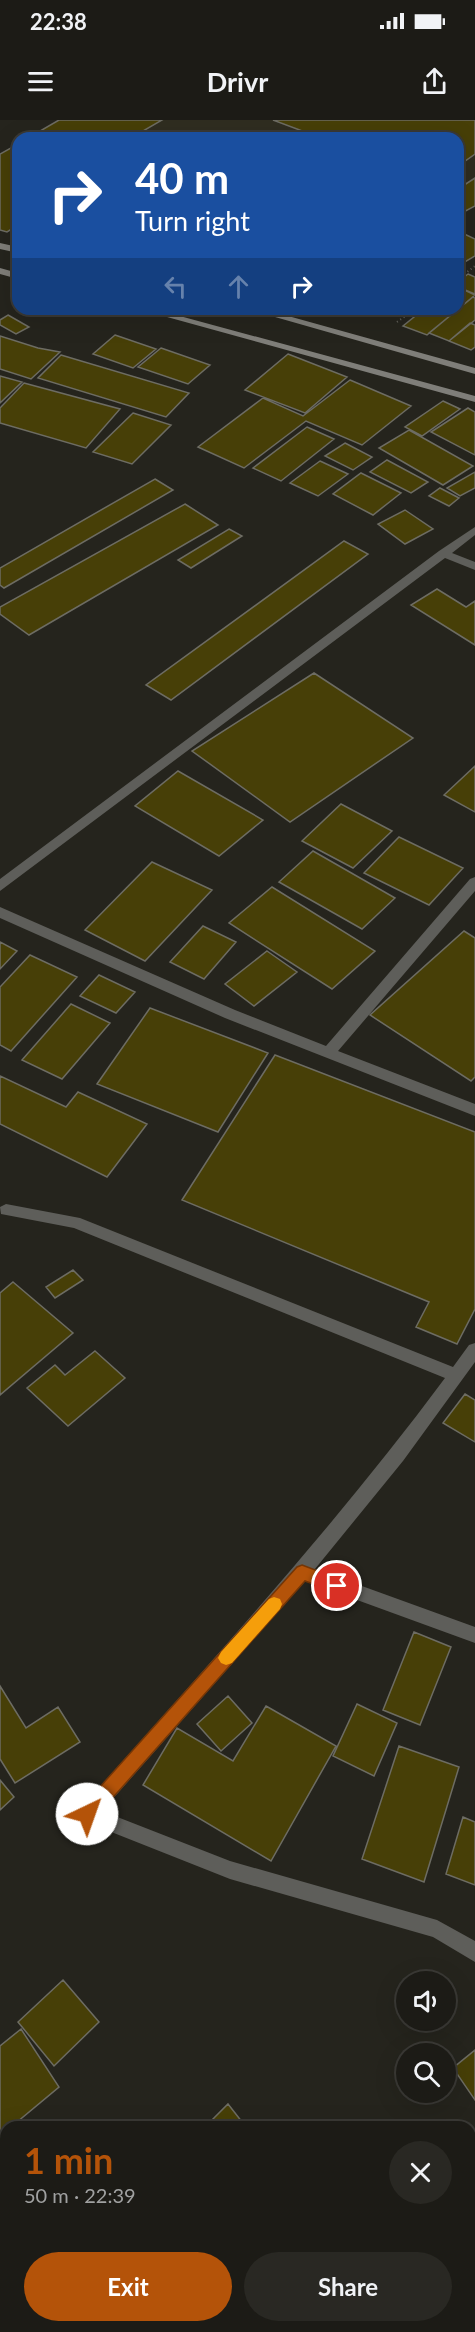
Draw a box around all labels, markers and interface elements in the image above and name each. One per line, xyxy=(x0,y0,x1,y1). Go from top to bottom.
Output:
text: 22:38 xyxy=(30,8,87,35)
icon: menu xyxy=(24,65,57,98)
text: Drivr xyxy=(207,65,268,98)
icon: share xyxy=(418,65,451,98)
text: 40 m xyxy=(135,153,229,203)
icon: right xyxy=(36,156,114,234)
text: Turn right xyxy=(135,204,250,237)
icon: left xyxy=(159,270,192,303)
icon: ahead xyxy=(222,270,255,303)
icon: right xyxy=(285,270,318,303)
pin xyxy=(311,1560,362,1611)
icon: arrive xyxy=(320,1569,353,1602)
position arrow xyxy=(55,1782,119,1846)
map controls xyxy=(396,1971,456,2103)
button: sound xyxy=(396,1971,456,2031)
button: search xyxy=(396,2043,456,2103)
text: 1 min xyxy=(24,2138,113,2182)
button: close xyxy=(389,2141,452,2204)
text: 50 m · 22:39 xyxy=(24,2183,136,2207)
button: Exit xyxy=(24,2252,232,2321)
button: Share xyxy=(244,2252,452,2321)

